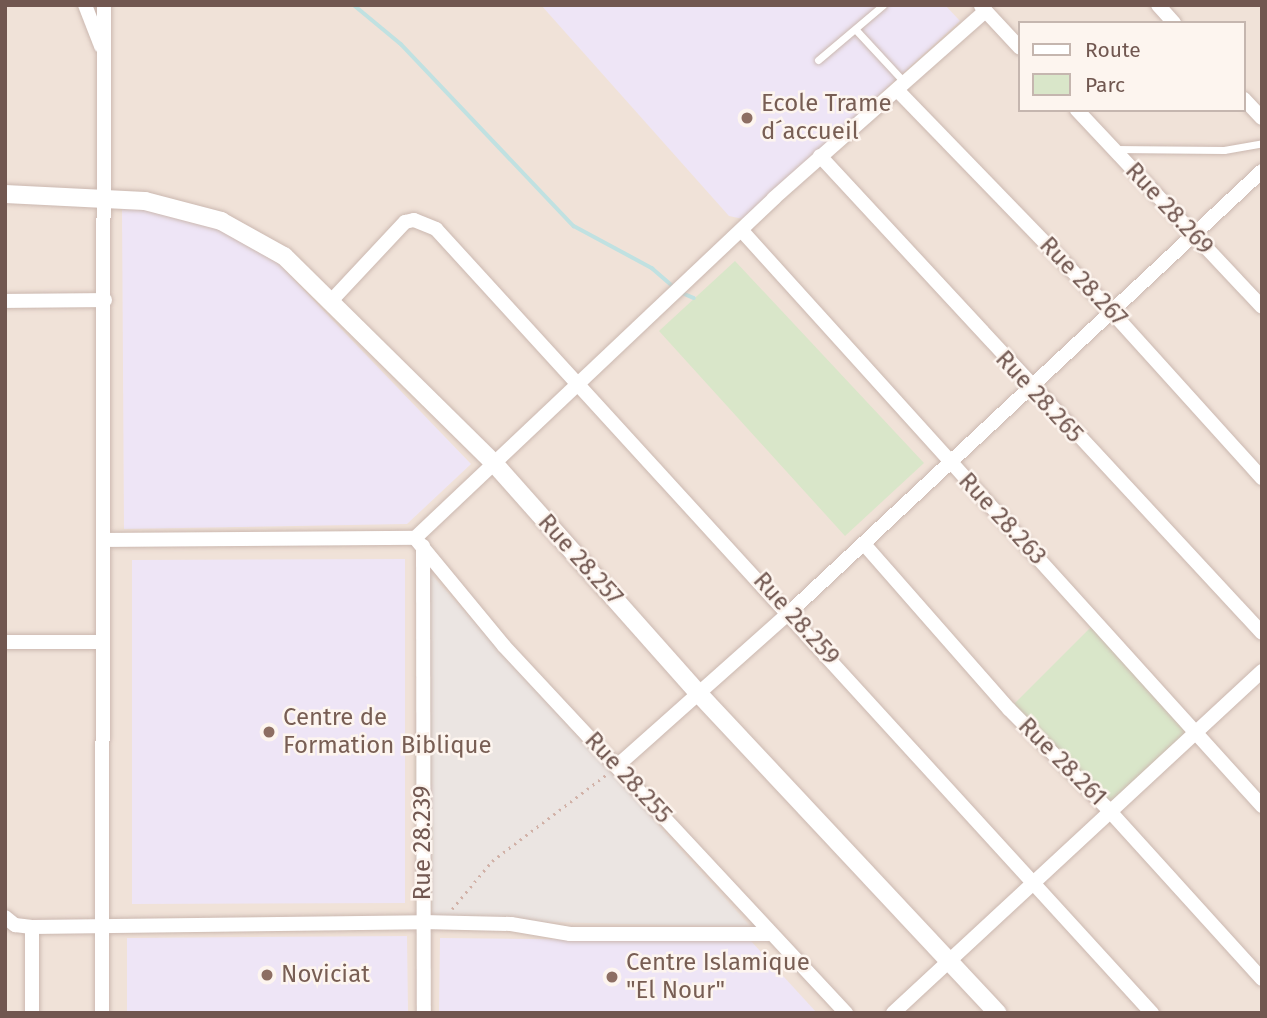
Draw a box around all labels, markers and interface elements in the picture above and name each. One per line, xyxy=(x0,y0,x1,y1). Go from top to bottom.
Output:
legend xyxy=(1018,21,1246,112)
text: Route xyxy=(1085,37,1141,63)
text: Parc xyxy=(1085,72,1125,98)
place label: Ecole Trame d´accueil xyxy=(761,90,892,146)
marker: Ecole Trame d´accueil xyxy=(739,110,755,126)
street label: Rue 28.269 xyxy=(1119,157,1219,261)
street label: Rue 28.267 xyxy=(1033,231,1133,333)
street label: Rue 28.265 xyxy=(989,345,1089,449)
street label: Rue 28.263 xyxy=(952,467,1052,571)
street label: Rue 28.257 xyxy=(532,508,628,612)
street label: Rue 28.259 xyxy=(747,567,845,671)
place label: Centre de Formation Biblique xyxy=(283,704,492,760)
street label: Rue 28.261 xyxy=(1012,712,1112,812)
marker: Centre de Formation Biblique xyxy=(261,724,277,740)
street label: Rue 28.255 xyxy=(578,726,678,830)
street label: Rue 28.239 xyxy=(409,786,437,900)
place label: Centre Islamique "El Nour" xyxy=(626,949,810,1005)
place label: Noviciat xyxy=(281,961,370,989)
marker: Noviciat xyxy=(259,967,275,983)
marker: Centre Islamique "El Nour" xyxy=(604,969,620,985)

